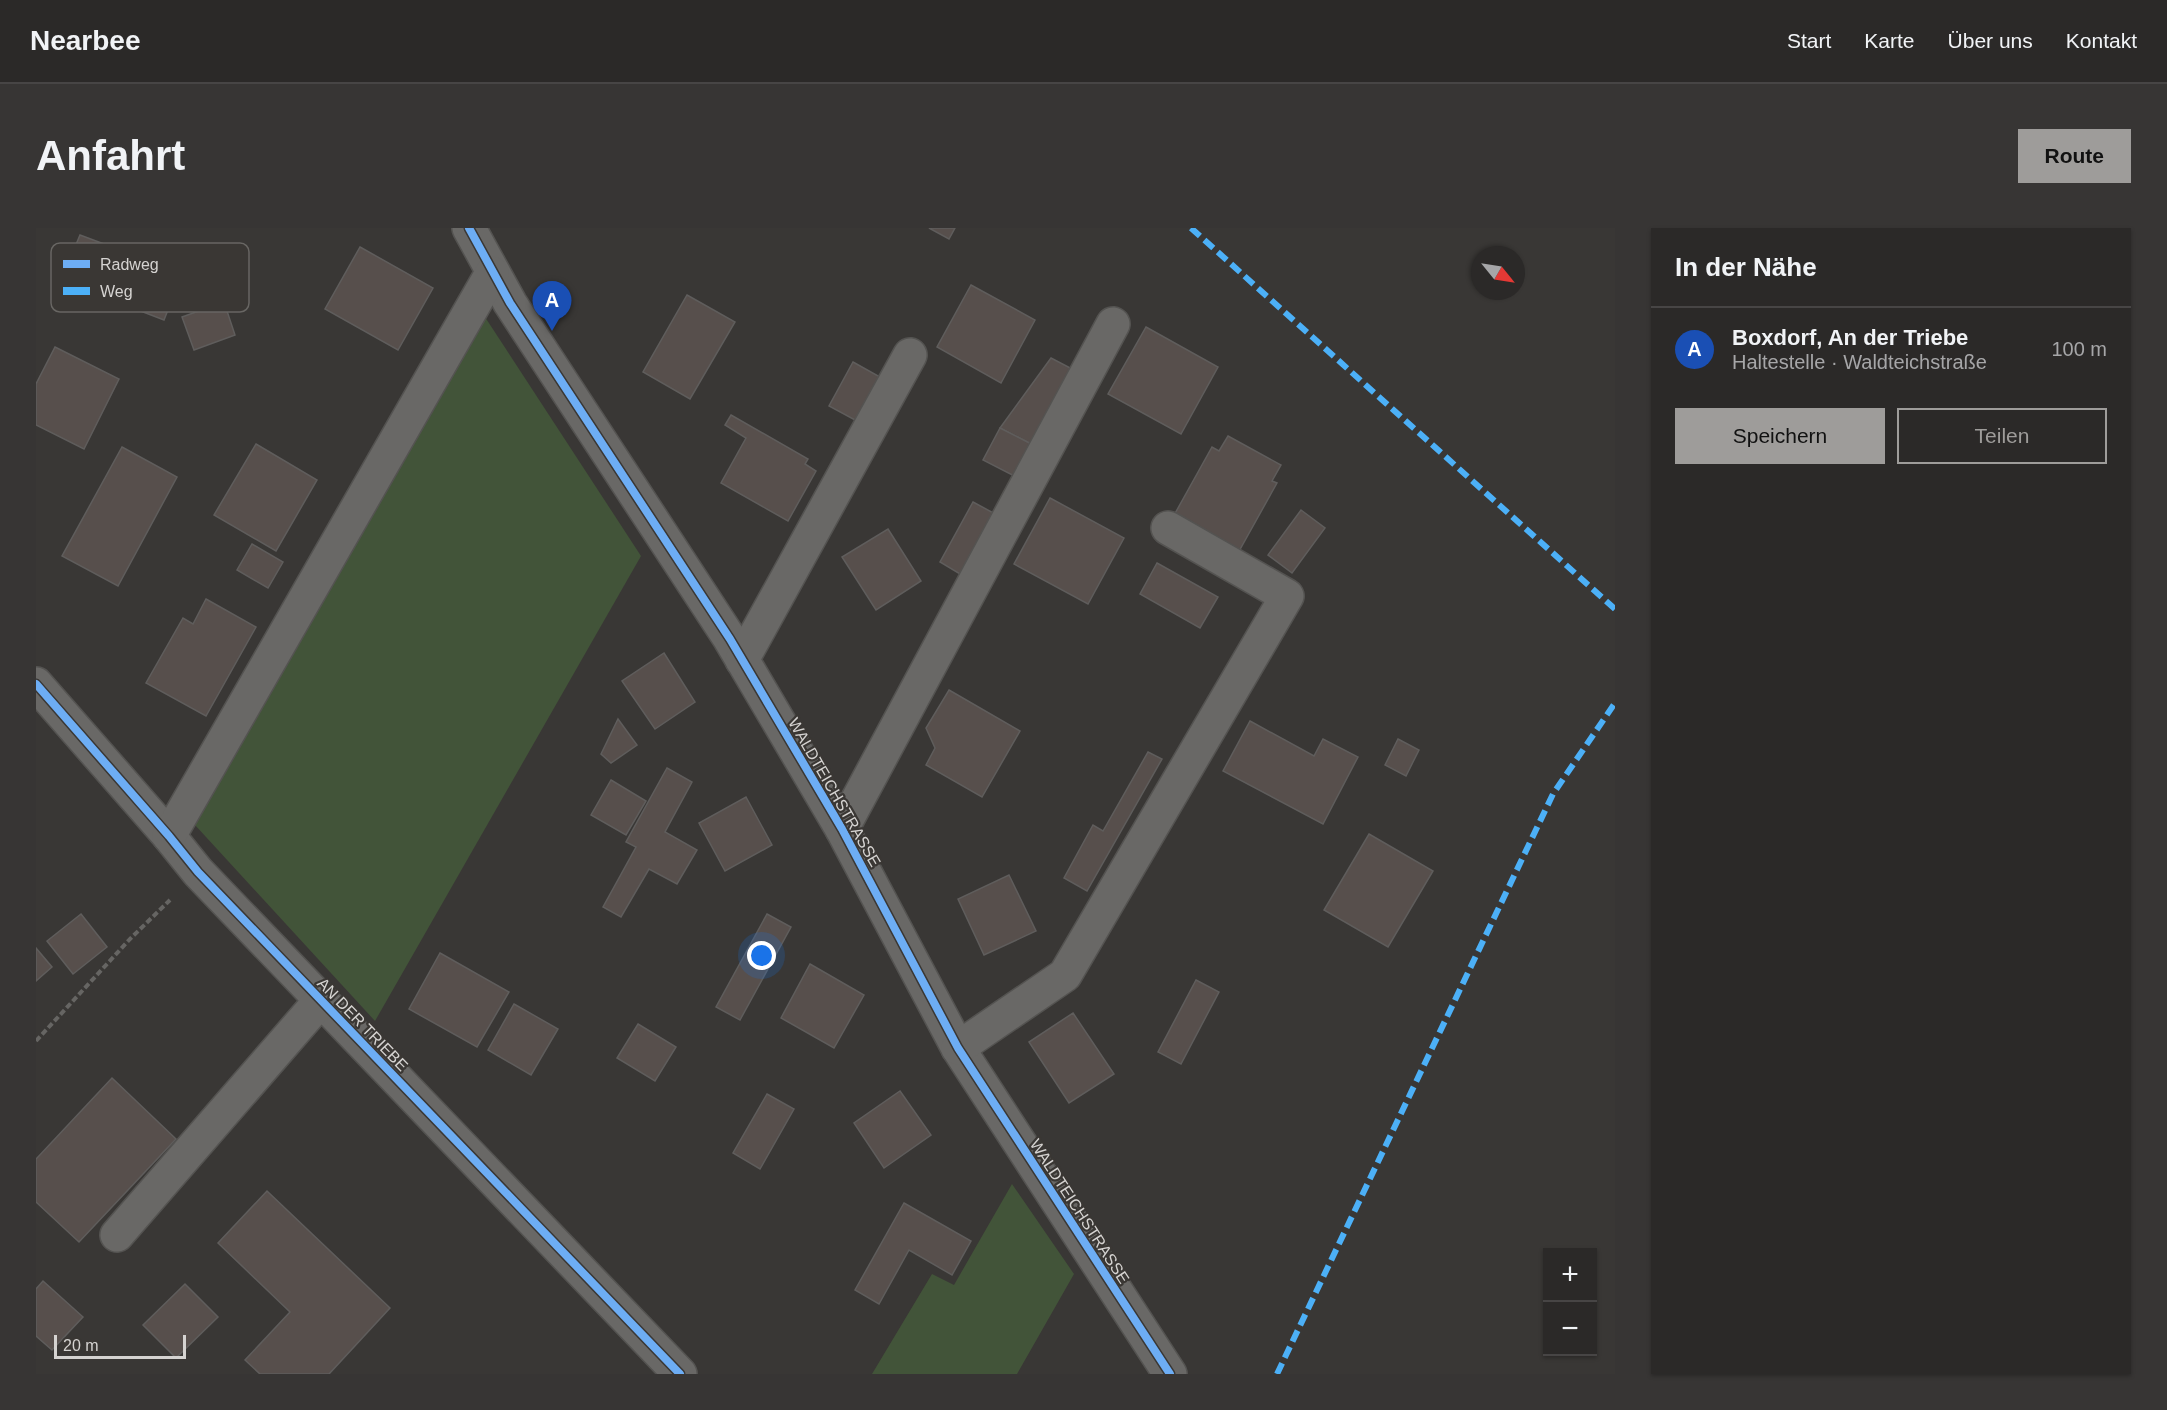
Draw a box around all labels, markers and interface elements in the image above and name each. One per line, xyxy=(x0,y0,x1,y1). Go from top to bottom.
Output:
text: Nearbee xyxy=(30,25,141,56)
text: Start xyxy=(1787,29,1831,52)
text: Karte xyxy=(1864,29,1915,52)
text: Über uns xyxy=(1948,29,2033,52)
text: Kontakt xyxy=(2066,29,2137,52)
button: Route xyxy=(2018,129,2131,183)
text: Anfahrt xyxy=(36,132,185,179)
legend xyxy=(51,243,249,312)
north arrow xyxy=(1471,246,1525,300)
text: In der Nähe xyxy=(1675,252,1817,282)
text: Radweg xyxy=(100,256,159,273)
pin: A xyxy=(532,282,572,331)
text: Weg xyxy=(100,283,133,300)
text: Boxdorf, An der Triebe xyxy=(1732,325,1968,350)
text: A xyxy=(1687,338,1702,360)
text: 100 m xyxy=(2051,338,2107,360)
text: Haltestelle · Waldteichstraße xyxy=(1732,351,1987,373)
button: Speichern xyxy=(1675,408,1885,464)
button: Teilen xyxy=(1897,408,2107,464)
street label: WALDTEICHSTRASSE xyxy=(785,715,884,869)
your location xyxy=(747,941,776,970)
street label: AN DER TRIEBE xyxy=(314,974,411,1074)
street label: WALDTEICHSTRASSE xyxy=(1027,1136,1133,1286)
map controls xyxy=(1543,1248,1597,1356)
button: + xyxy=(1543,1248,1597,1302)
button: − xyxy=(1543,1302,1597,1356)
scale bar xyxy=(54,1332,186,1360)
text: 20 m xyxy=(63,1337,99,1354)

